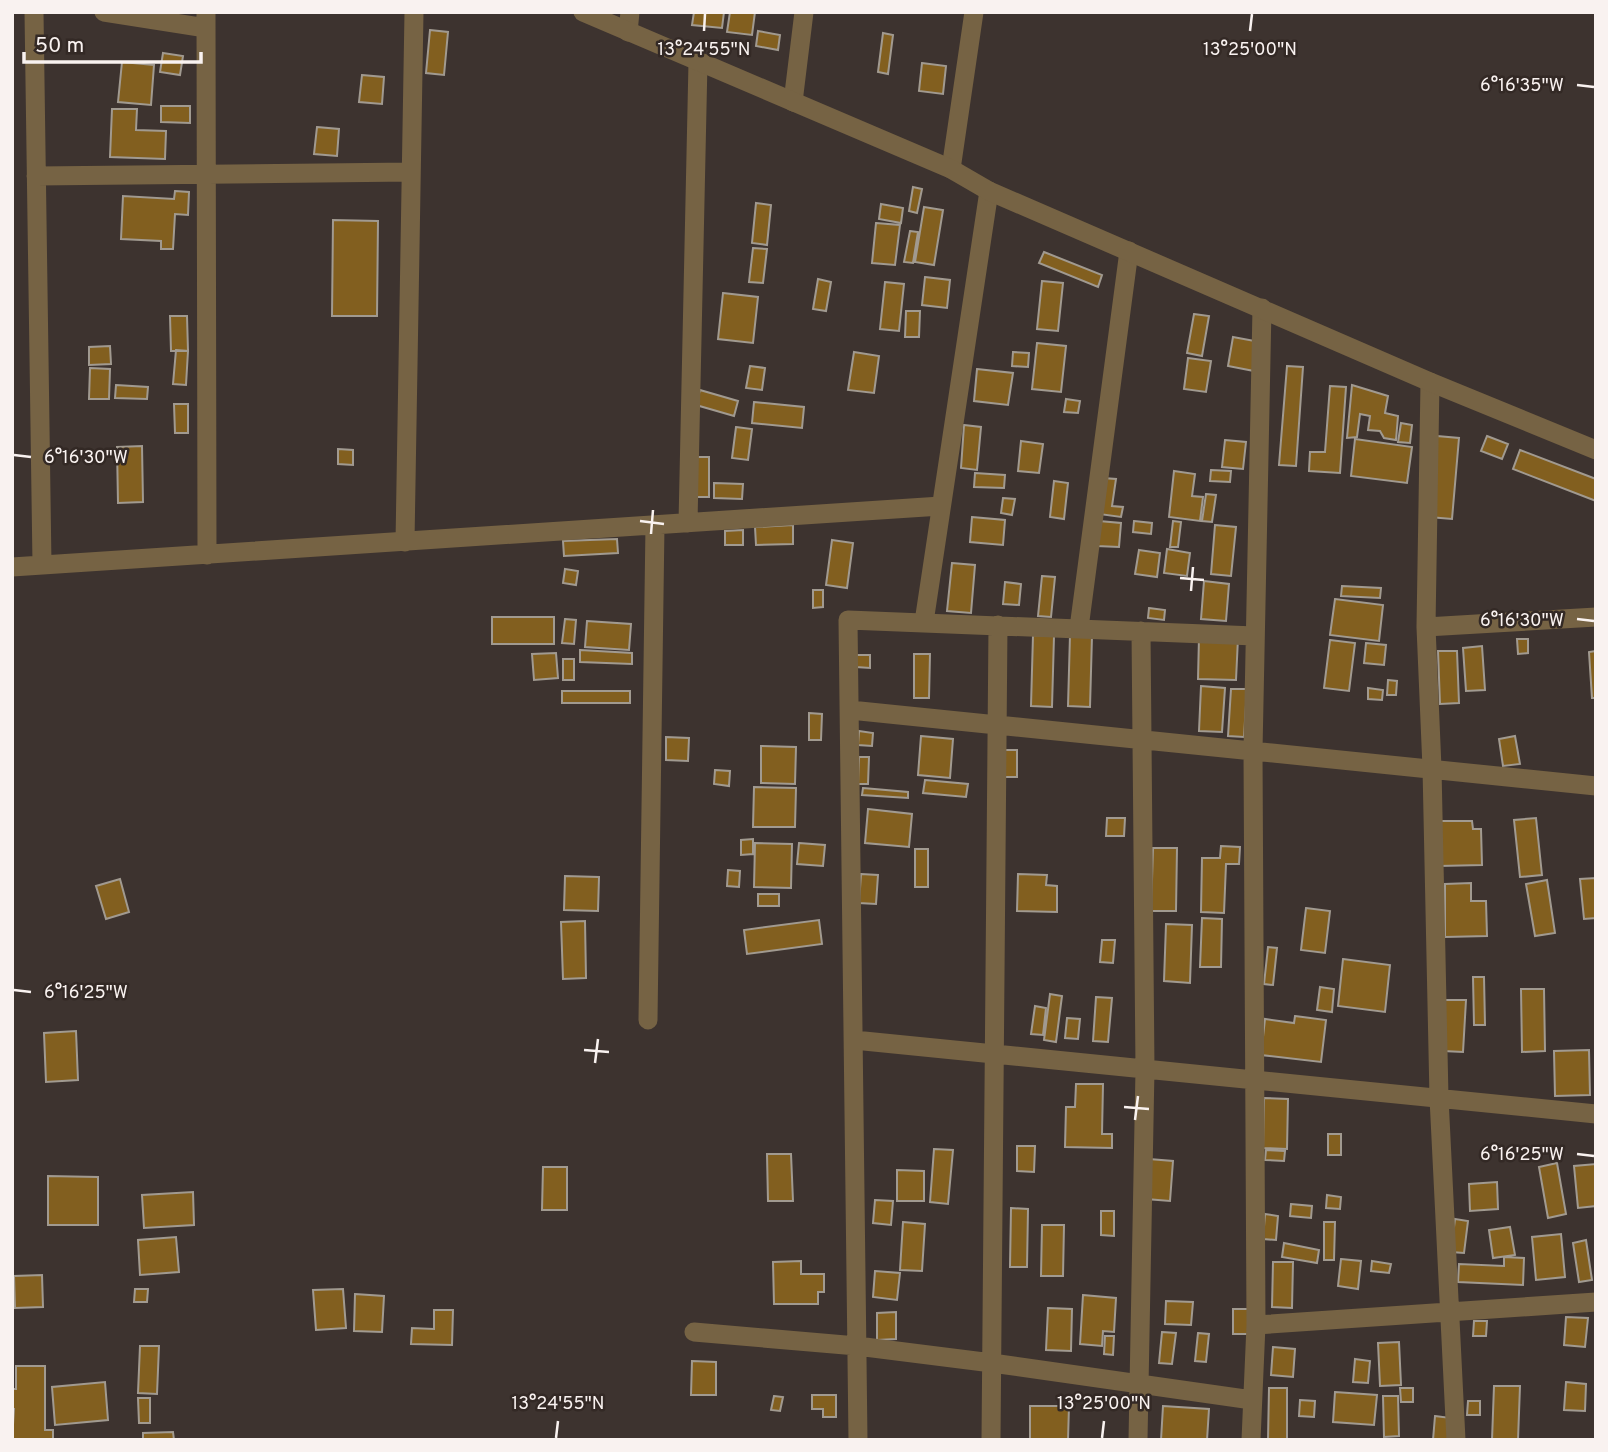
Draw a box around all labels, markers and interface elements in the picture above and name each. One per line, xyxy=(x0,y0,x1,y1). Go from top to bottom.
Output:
scale bar xyxy=(24,21,201,65)
text: 50 m xyxy=(35,33,84,60)
text: 13°24'55"N xyxy=(657,39,751,62)
text: 13°25'00"N xyxy=(1203,39,1297,62)
text: 6°16'35"W xyxy=(1480,75,1564,98)
text: 6°16'30"W xyxy=(44,447,128,470)
text: 6°16'30"W xyxy=(1480,610,1564,633)
text: 6°16'25"W xyxy=(44,982,128,1005)
text: 6°16'25"W xyxy=(1480,1144,1564,1167)
text: 13°24'55"N xyxy=(511,1393,605,1416)
text: 13°25'00"N xyxy=(1057,1393,1151,1416)

